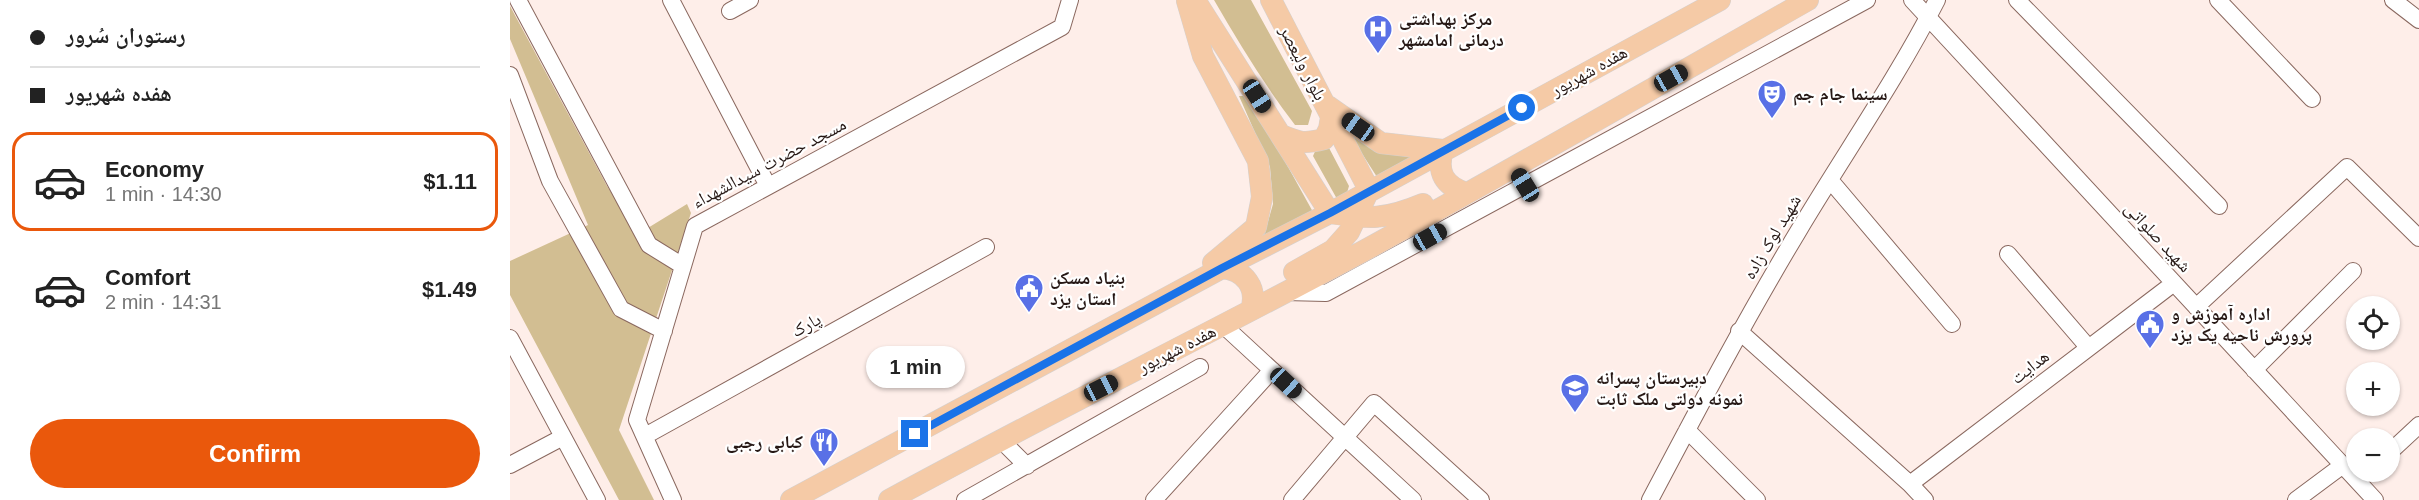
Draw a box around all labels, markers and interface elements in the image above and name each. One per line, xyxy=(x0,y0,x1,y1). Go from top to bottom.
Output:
place label: مرکز بهداشتی درمانی امامشهر xyxy=(1398,9,1504,51)
hospital icon: مرکز بهداشتی درمانی امامشهر xyxy=(1362,13,1394,55)
street label: بلوار ولیعصر xyxy=(1275,21,1330,104)
text: رستوران سُرور xyxy=(66,23,186,48)
street label: هفده شهریور xyxy=(1546,42,1631,101)
car xyxy=(1651,61,1691,95)
car xyxy=(1240,76,1274,116)
theatre icon: سینما جام جم xyxy=(1756,78,1788,120)
text: هفده شهریور xyxy=(66,81,172,106)
place label: سینما جام جم xyxy=(1793,84,1888,106)
route start xyxy=(1508,94,1535,121)
car xyxy=(1338,109,1378,145)
street label: مسجد حضرت سیدالشهداء xyxy=(688,114,850,212)
icon: car xyxy=(33,155,87,209)
text: Economy xyxy=(105,157,204,182)
car xyxy=(1508,165,1542,205)
text: $1.11 xyxy=(423,169,477,194)
text: 1 min · 14:30 xyxy=(105,183,222,205)
street label: شهید لوک زاده xyxy=(1739,191,1805,283)
street label: شهید صلواتی xyxy=(2120,198,2196,277)
car xyxy=(1410,220,1450,254)
icon: car xyxy=(33,263,87,317)
text: Comfort xyxy=(105,265,191,290)
place label: بنیاد مسکن استان یزد xyxy=(1050,268,1125,310)
public building icon: بنیاد مسکن استان یزد xyxy=(1013,272,1045,314)
text: $1.49 xyxy=(422,277,477,302)
text: 2 min · 14:31 xyxy=(105,291,222,313)
map controls xyxy=(2346,296,2400,482)
button: locate xyxy=(2346,296,2400,350)
place label: اداره آموزش و پرورش ناحیه یک یزد xyxy=(2171,304,2312,346)
public building icon: اداره آموزش و پرورش ناحیه یک یزد xyxy=(2134,308,2166,350)
street label: پارک xyxy=(788,309,825,342)
street label: هفده شهریور xyxy=(1134,321,1219,378)
street label: هدایت xyxy=(2007,346,2053,388)
callout: 1 min xyxy=(866,347,964,389)
text: 1 min xyxy=(889,356,942,378)
button: + xyxy=(2346,362,2400,416)
car xyxy=(1267,364,1305,402)
place label: دبیرستان پسرانه نمونه دولتی ملک ثابت xyxy=(1596,368,1743,410)
car xyxy=(1081,372,1121,404)
school or university icon: دبیرستان پسرانه نمونه دولتی ملک ثابت xyxy=(1559,372,1591,414)
button: Confirm xyxy=(30,419,480,488)
route end xyxy=(901,420,928,447)
restaurant icon: کبابی رجبی xyxy=(808,426,840,468)
button: − xyxy=(2346,428,2400,482)
place label: کبابی رجبی xyxy=(726,432,803,453)

